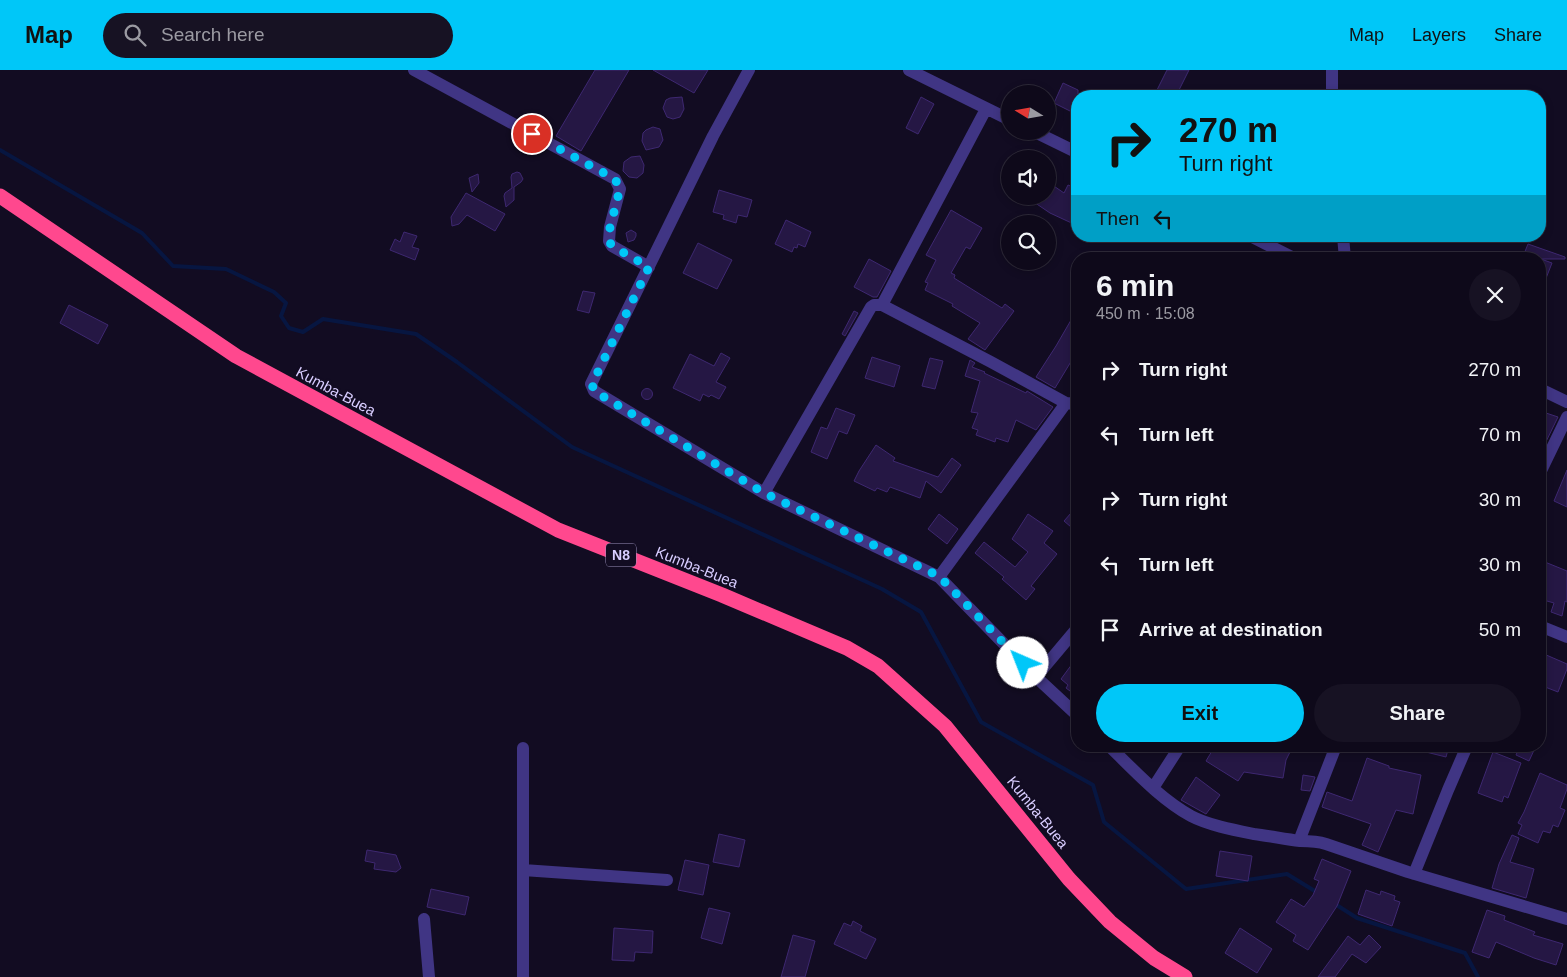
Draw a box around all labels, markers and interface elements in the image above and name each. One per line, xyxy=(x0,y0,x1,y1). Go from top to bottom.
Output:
search box xyxy=(103,13,453,58)
text: Map xyxy=(25,21,73,48)
icon: search xyxy=(121,21,149,49)
text: Search here xyxy=(161,24,265,45)
text: Map xyxy=(1349,25,1384,45)
text: Layers xyxy=(1412,25,1466,45)
text: Share xyxy=(1494,25,1542,45)
north arrow xyxy=(1001,85,1056,140)
map controls xyxy=(1001,85,1056,270)
icon: right xyxy=(1096,110,1161,175)
text: 270 m xyxy=(1179,110,1278,149)
pin xyxy=(511,113,553,155)
icon: arrive xyxy=(518,120,546,148)
button: sound xyxy=(1001,150,1056,205)
text: Turn right xyxy=(1179,151,1272,176)
icon: left xyxy=(1149,205,1177,233)
text: Then xyxy=(1096,208,1139,229)
button: search xyxy=(1001,215,1056,270)
text: 6 min xyxy=(1096,269,1174,302)
button: close xyxy=(1469,269,1521,321)
text: 450 m · 15:08 xyxy=(1096,305,1195,322)
icon: right xyxy=(1096,356,1124,384)
text: Turn right xyxy=(1139,359,1227,380)
text: 270 m xyxy=(1468,359,1521,380)
street label: Kumba-Buea xyxy=(293,363,379,419)
icon: left xyxy=(1096,421,1124,449)
text: Turn left xyxy=(1139,424,1214,445)
text: 70 m xyxy=(1479,424,1521,445)
icon: right xyxy=(1096,486,1124,514)
text: Turn right xyxy=(1139,489,1227,510)
text: 30 m xyxy=(1479,489,1521,510)
street label: Kumba-Buea xyxy=(653,543,741,592)
road number: N8 xyxy=(606,544,636,566)
icon: left xyxy=(1096,551,1124,579)
text: Turn left xyxy=(1139,554,1214,575)
text: 30 m xyxy=(1479,554,1521,575)
icon: arrive xyxy=(1096,616,1124,644)
text: Arrive at destination xyxy=(1139,619,1323,640)
text: 50 m xyxy=(1479,619,1521,640)
position arrow xyxy=(996,636,1048,688)
button: Exit xyxy=(1096,684,1304,742)
button: Share xyxy=(1314,684,1521,742)
street label: Kumba-Buea xyxy=(1004,773,1073,852)

